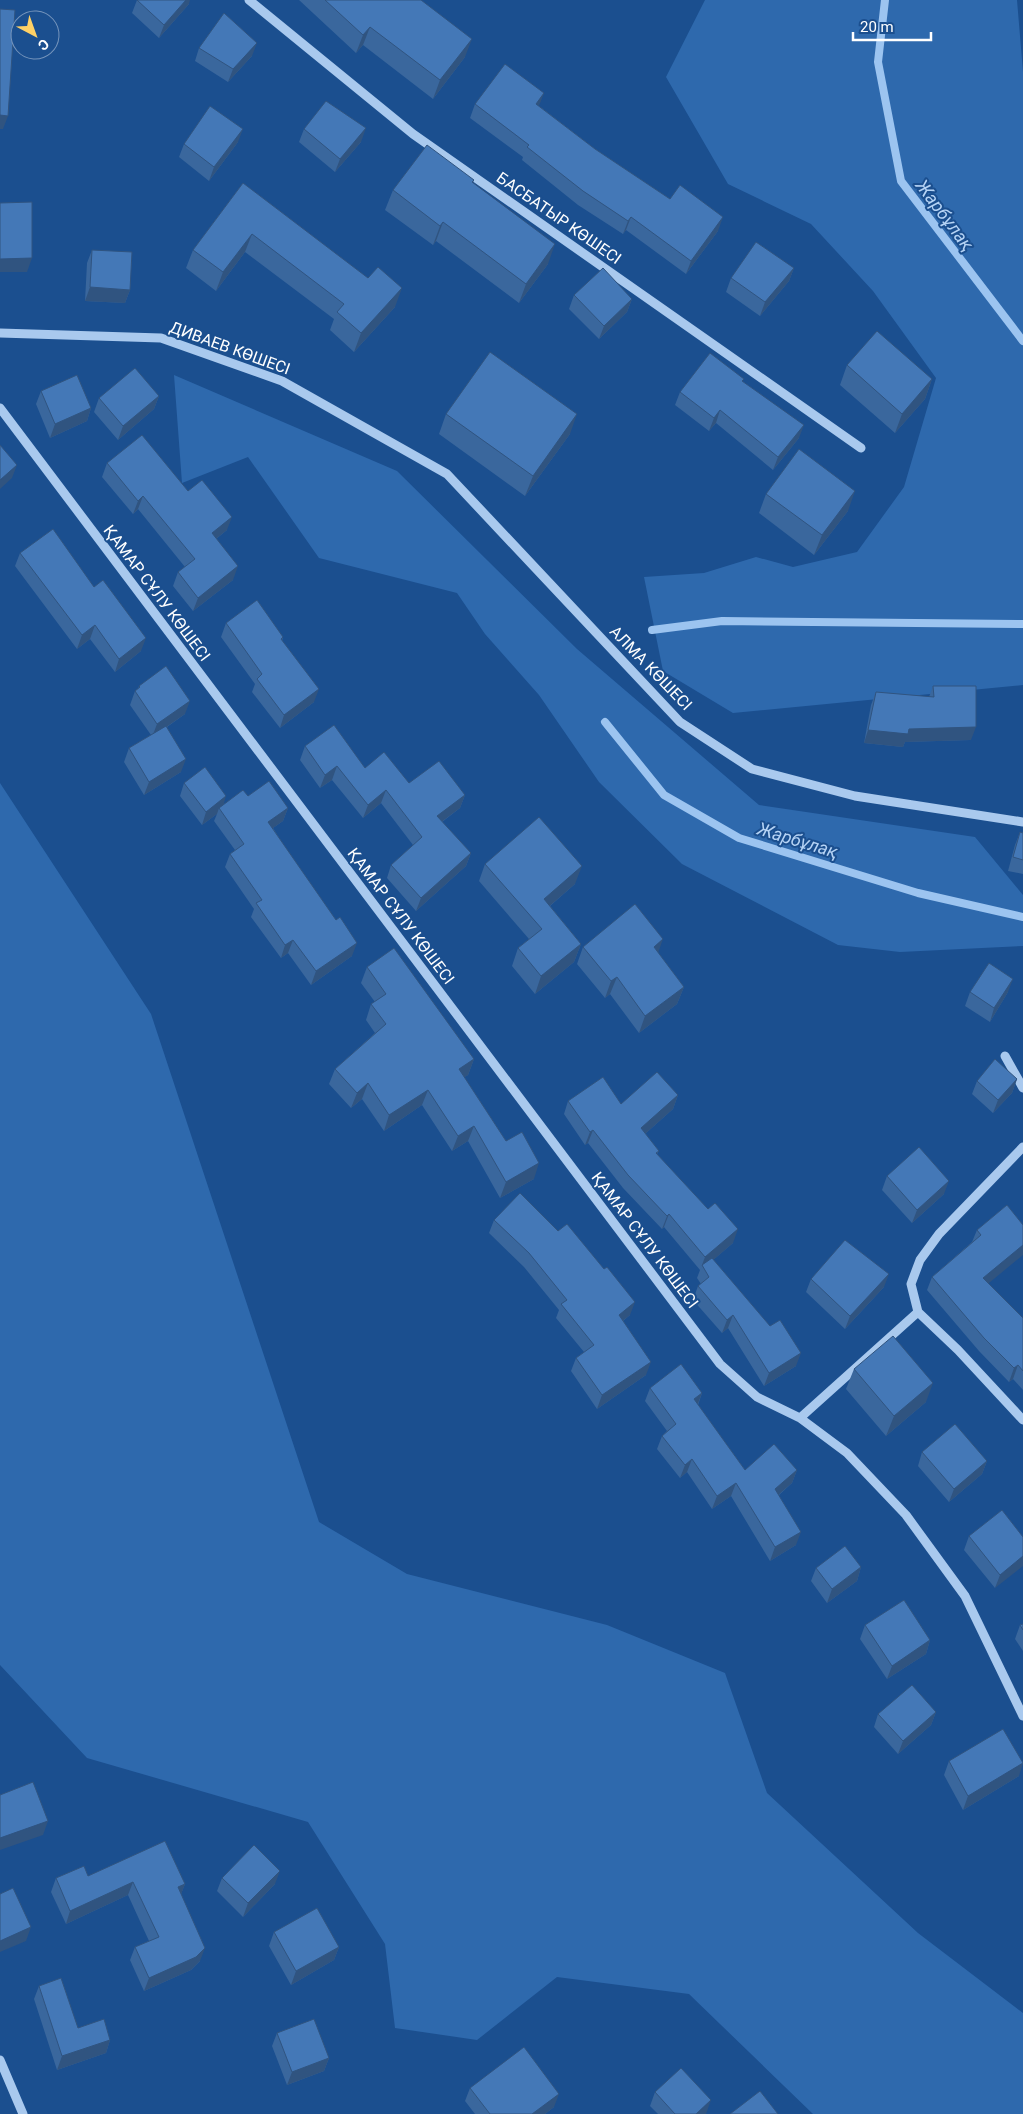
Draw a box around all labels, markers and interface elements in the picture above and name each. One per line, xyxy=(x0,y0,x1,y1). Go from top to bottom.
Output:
north arrow xyxy=(10,10,60,60)
scale bar xyxy=(853,10,930,42)
text: 20 m xyxy=(860,18,894,36)
text: С xyxy=(35,36,52,54)
street label: БАСБАТЫР КӨШЕСІ xyxy=(493,168,625,268)
water label: Жарбұлақ xyxy=(911,175,979,255)
street label: ДИВАЕВ КӨШЕСІ xyxy=(167,317,293,379)
street label: ҚАМАР СҰЛУ КӨШЕСІ xyxy=(100,521,214,665)
street label: АЛМА КӨШЕСІ xyxy=(606,622,696,714)
water label: Жарбұлақ xyxy=(754,817,841,862)
street label: ҚАМАР СҰЛУ КӨШЕСІ xyxy=(344,844,458,988)
street label: ҚАМАР СҰЛУ КӨШЕСІ xyxy=(588,1168,702,1312)

